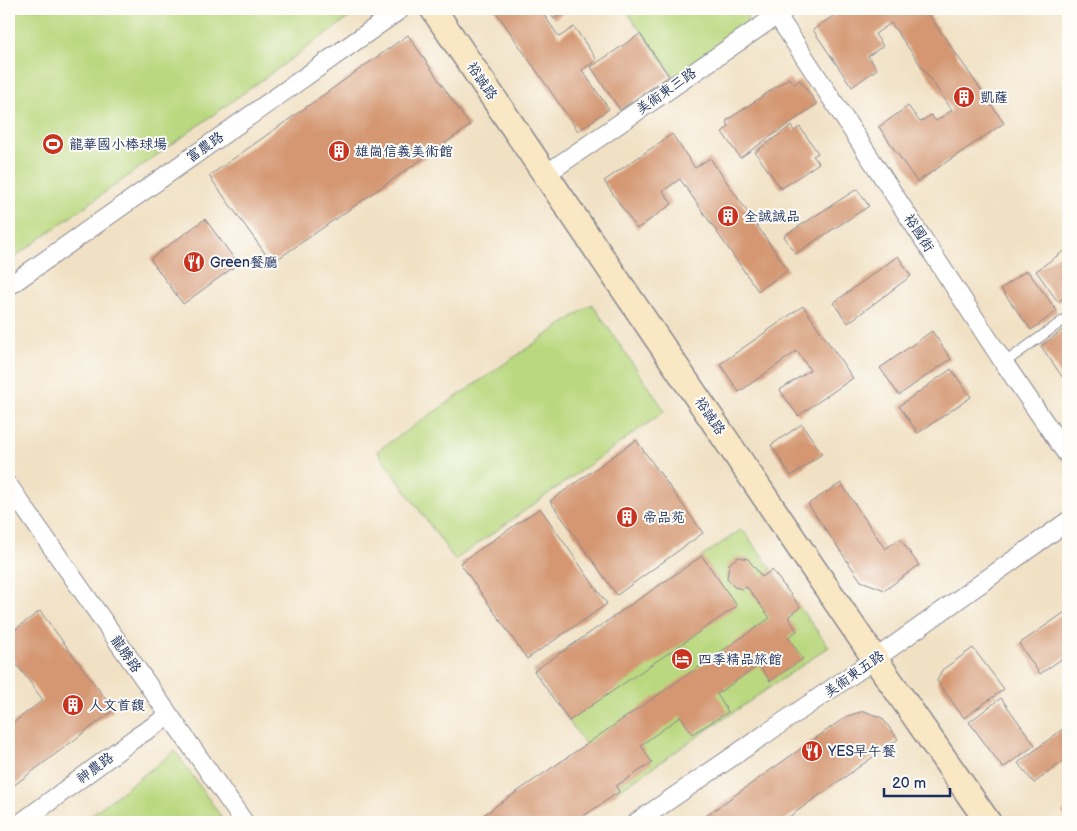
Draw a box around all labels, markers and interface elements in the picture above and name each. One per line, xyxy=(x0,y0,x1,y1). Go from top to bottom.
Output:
street label: 裕誠路 xyxy=(463,59,501,103)
street label: 美術東三路 xyxy=(632,64,700,118)
building icon: 凱薩 xyxy=(952,85,976,109)
place label: 凱薩 xyxy=(980,89,1008,106)
street label: 富農路 xyxy=(183,128,227,166)
sports icon: 龍華國小棒球場 xyxy=(41,132,65,156)
place label: 龍華國小棒球場 xyxy=(69,136,167,153)
building icon: 雄崗信義美術館 xyxy=(327,139,351,163)
place label: 雄崗信義美術館 xyxy=(355,143,453,160)
building icon: 全誠誠品 xyxy=(716,204,740,228)
place label: 全誠誠品 xyxy=(744,208,800,225)
street label: 裕國街 xyxy=(900,211,938,255)
restaurant icon: Green餐廳 xyxy=(182,250,206,274)
place label: Green餐廳 xyxy=(210,254,278,271)
street label: 裕誠路 xyxy=(691,394,729,438)
building icon: 帝品苑 xyxy=(615,505,639,529)
place label: 帝品苑 xyxy=(643,509,685,526)
street label: 龍勝路 xyxy=(107,632,145,676)
hotel icon: 四季精品旅館 xyxy=(670,647,694,671)
street label: 美術東五路 xyxy=(820,647,888,701)
place label: 四季精品旅館 xyxy=(698,651,782,668)
building icon: 人文首馥 xyxy=(61,693,85,717)
place label: 人文首馥 xyxy=(89,697,145,714)
restaurant icon: YES早午餐 xyxy=(800,739,824,763)
place label: YES早午餐 xyxy=(827,743,896,760)
street label: 神農路 xyxy=(73,749,117,787)
scale bar xyxy=(884,766,951,798)
text: 20 m xyxy=(892,774,926,793)

